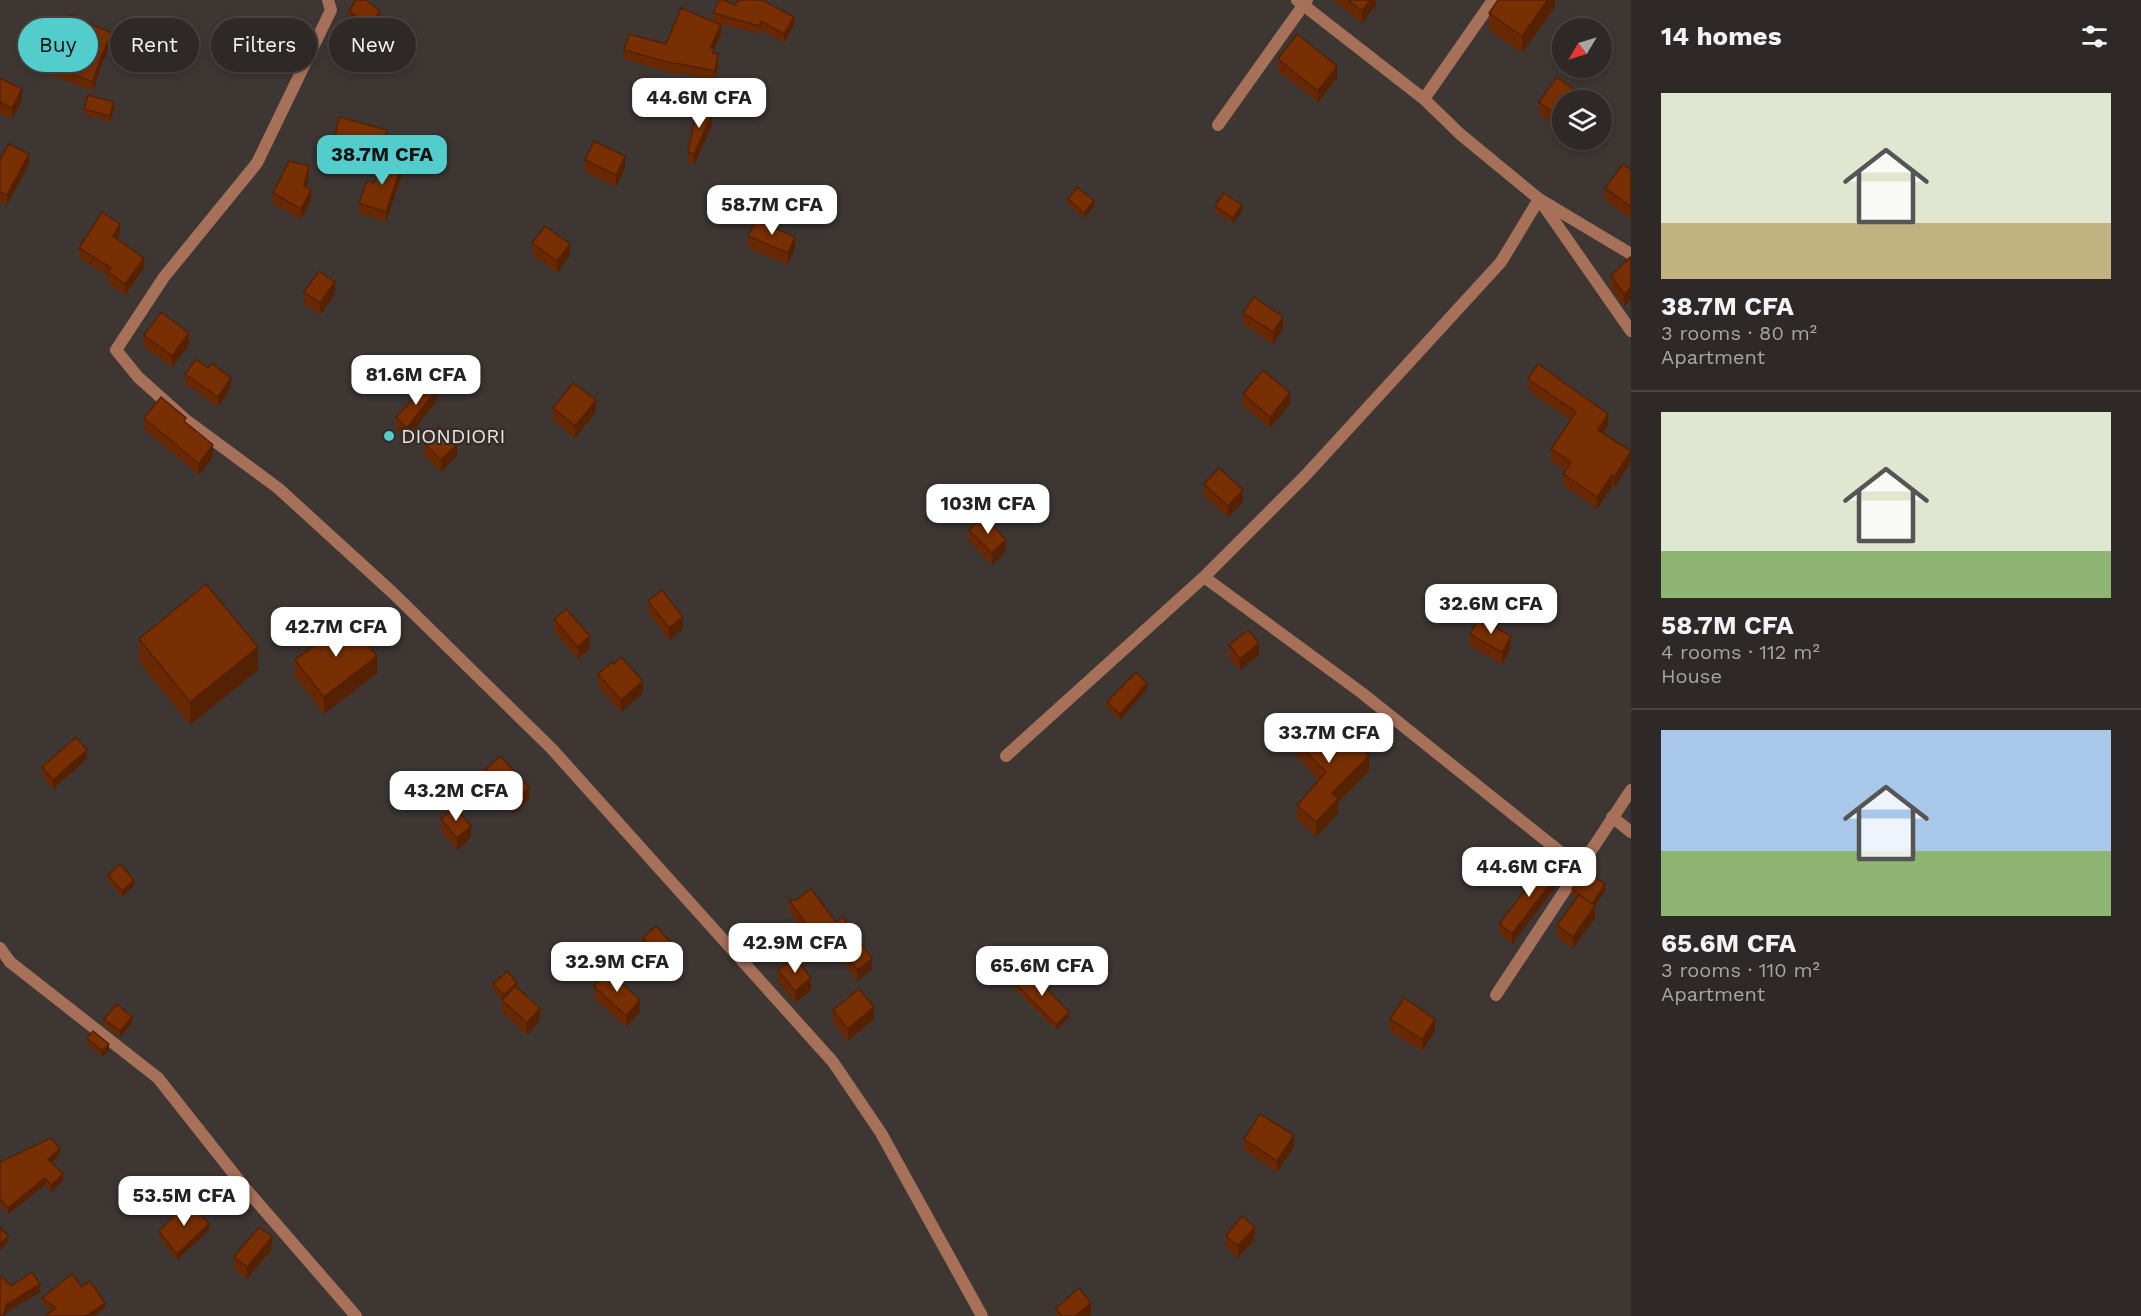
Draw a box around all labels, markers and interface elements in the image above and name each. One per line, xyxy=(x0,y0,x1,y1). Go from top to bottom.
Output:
chip: Buy xyxy=(18,18,98,72)
chip: Rent xyxy=(110,18,199,72)
chip: Filters xyxy=(211,18,317,72)
chip: New xyxy=(329,18,416,72)
north arrow xyxy=(1552,18,1612,78)
map controls xyxy=(1552,18,1612,150)
icon: filters xyxy=(2078,20,2111,53)
text: 14 homes xyxy=(1661,21,1782,51)
pin: 44.6M CFA xyxy=(630,78,768,129)
text: 44.6M CFA xyxy=(646,85,752,109)
button: layers xyxy=(1552,90,1612,150)
icon: home xyxy=(1832,132,1940,240)
pin: 38.7M CFA xyxy=(313,135,451,186)
text: 38.7M CFA xyxy=(331,142,433,166)
pin: 58.7M CFA xyxy=(703,185,841,236)
text: 58.7M CFA xyxy=(721,192,823,216)
text: 38.7M CFA xyxy=(1661,291,1794,321)
text: 3 rooms · 80 m² xyxy=(1661,321,1817,345)
text: Apartment xyxy=(1661,345,1765,369)
pin: 81.6M CFA xyxy=(347,355,485,406)
text: 81.6M CFA xyxy=(365,362,467,386)
place label: DIONDIORI xyxy=(401,424,506,448)
marker: DIONDIORI xyxy=(382,429,396,443)
icon: home xyxy=(1832,451,1940,559)
pin: 103M CFA xyxy=(926,484,1050,535)
text: 103M CFA xyxy=(940,491,1036,515)
pin: 32.6M CFA xyxy=(1422,584,1560,635)
text: 32.6M CFA xyxy=(1439,591,1543,615)
pin: 42.7M CFA xyxy=(267,607,405,658)
text: 58.7M CFA xyxy=(1661,610,1794,640)
text: 42.7M CFA xyxy=(285,614,387,638)
text: 4 rooms · 112 m² xyxy=(1661,640,1820,664)
text: House xyxy=(1661,664,1722,688)
pin: 33.7M CFA xyxy=(1260,713,1398,764)
text: 33.7M CFA xyxy=(1278,720,1380,744)
icon: home xyxy=(1832,769,1940,877)
pin: 43.2M CFA xyxy=(387,771,525,822)
text: 43.2M CFA xyxy=(404,778,508,802)
pin: 44.6M CFA xyxy=(1460,847,1598,898)
text: 44.6M CFA xyxy=(1476,854,1582,878)
pin: 42.9M CFA xyxy=(726,923,864,974)
text: 65.6M CFA xyxy=(1661,928,1796,958)
text: 42.9M CFA xyxy=(743,930,847,954)
pin: 32.9M CFA xyxy=(548,942,686,993)
pin: 65.6M CFA xyxy=(973,946,1111,997)
text: 32.9M CFA xyxy=(565,949,669,973)
text: 65.6M CFA xyxy=(990,953,1094,977)
text: 3 rooms · 110 m² xyxy=(1661,958,1820,982)
text: Apartment xyxy=(1661,982,1765,1006)
pin: 53.5M CFA xyxy=(115,1176,253,1227)
text: 53.5M CFA xyxy=(132,1183,236,1207)

